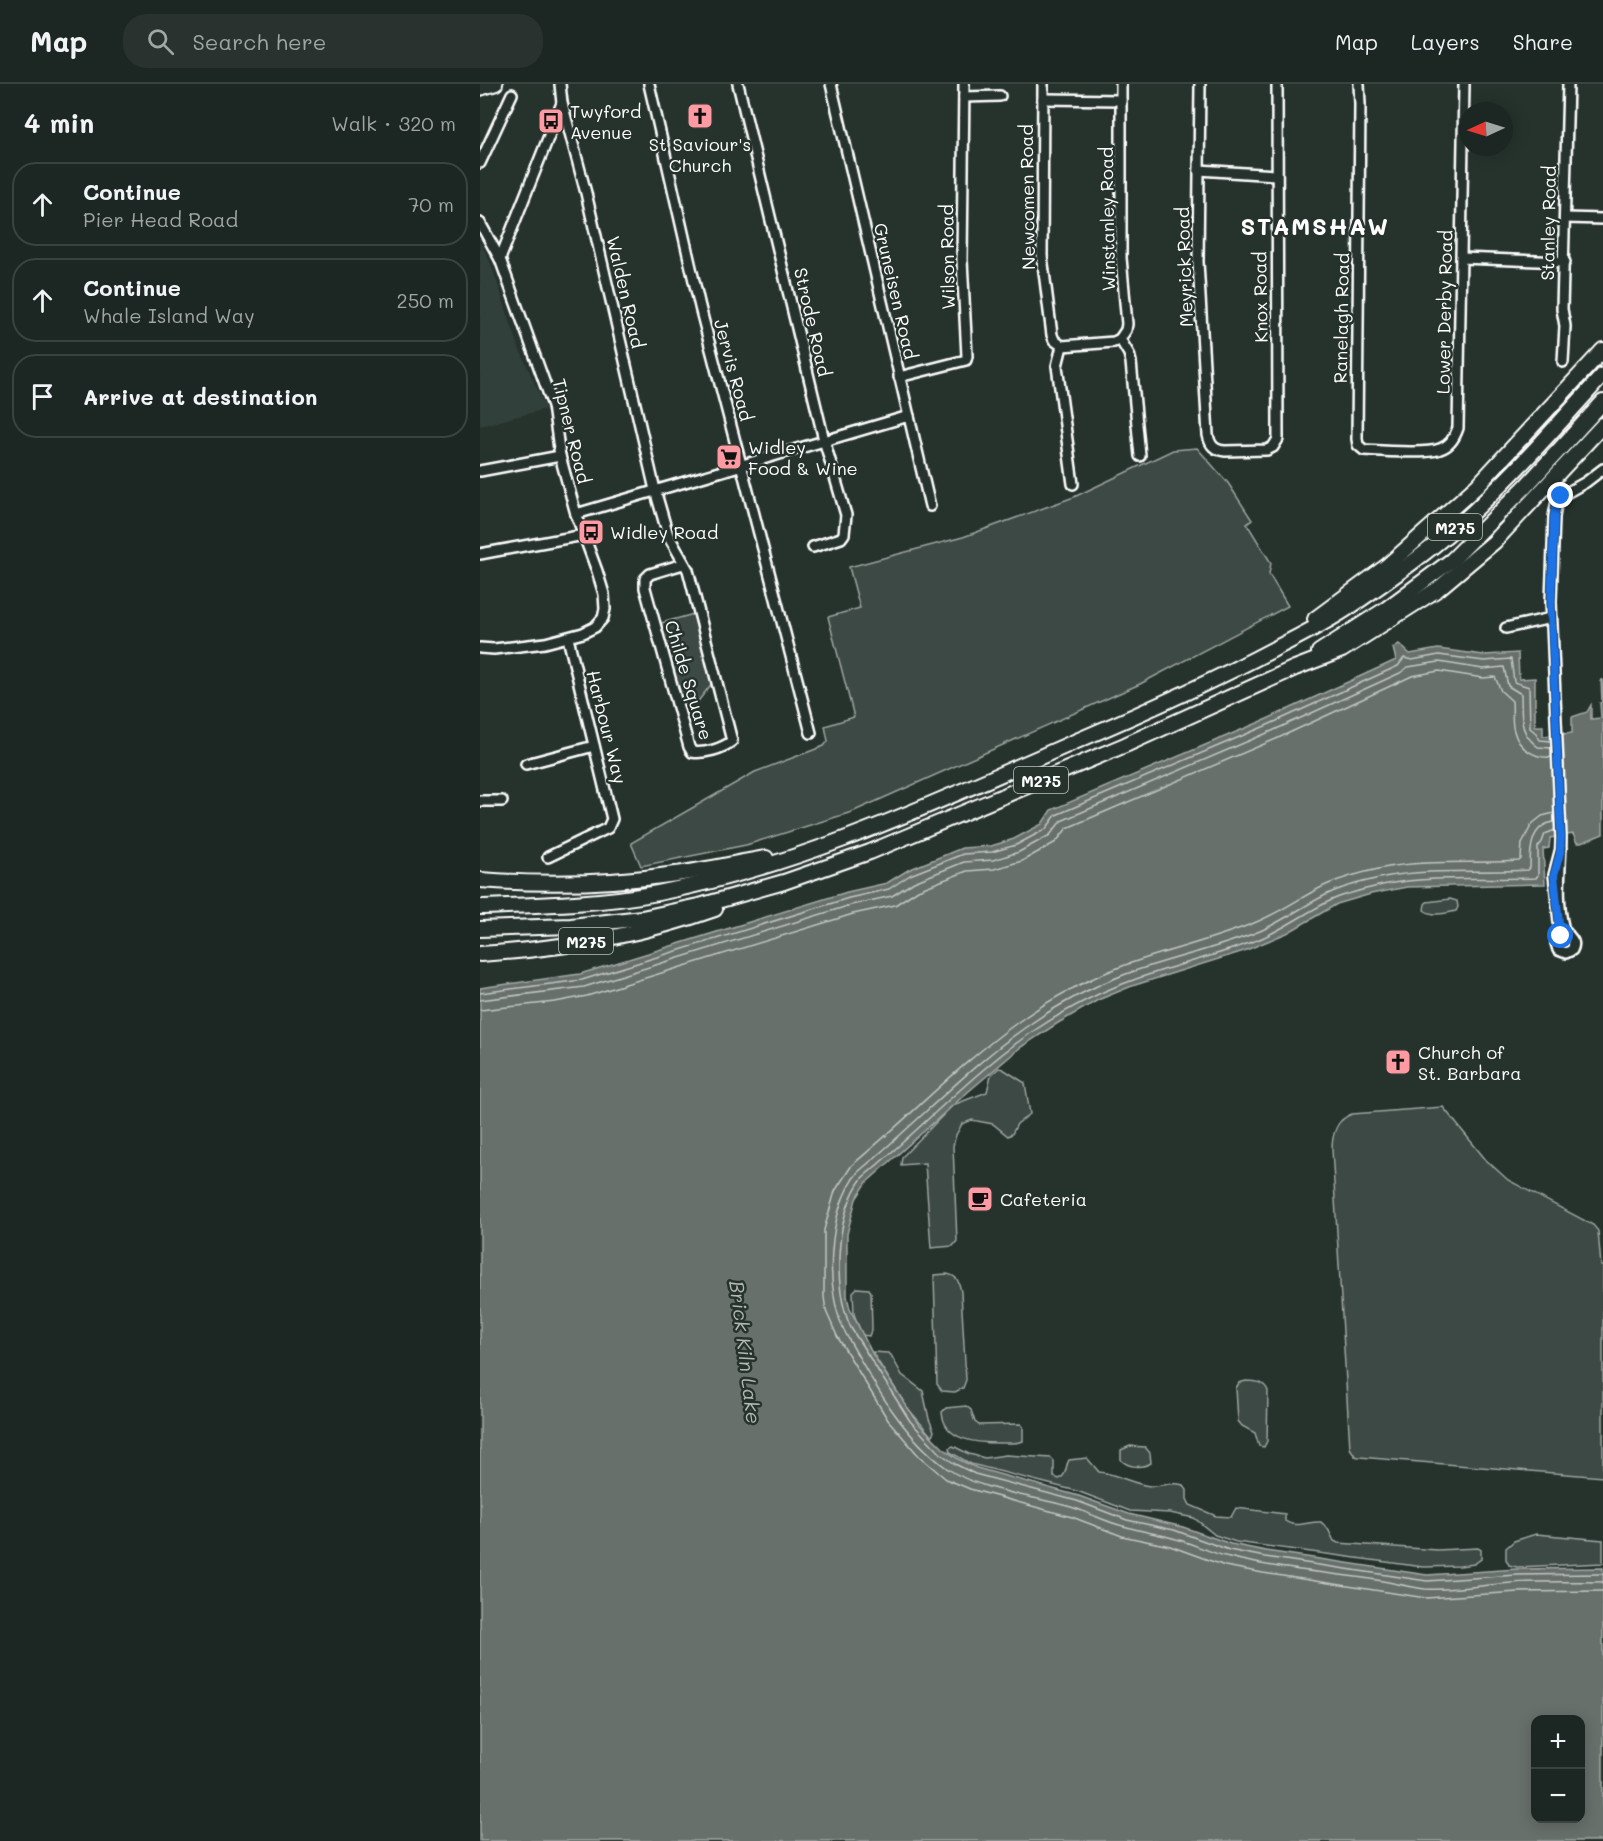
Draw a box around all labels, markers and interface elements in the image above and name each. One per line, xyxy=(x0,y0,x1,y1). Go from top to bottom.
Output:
search box xyxy=(123,14,543,68)
text: Map xyxy=(30,23,87,59)
icon: search xyxy=(144,25,177,58)
text: Search here xyxy=(192,27,326,56)
text: Map xyxy=(1335,28,1378,55)
text: Layers xyxy=(1411,28,1480,55)
text: Share xyxy=(1513,28,1573,55)
place label: Twyford Avenue xyxy=(570,99,642,144)
church icon: St Saviour's Church xyxy=(685,101,715,131)
north arrow xyxy=(1459,102,1513,156)
text: 4 min xyxy=(24,106,94,140)
bus stop icon: Twyford Avenue xyxy=(536,106,566,136)
text: Walk · 320 m xyxy=(331,110,456,136)
street label: Newcomen Road xyxy=(1014,124,1040,270)
place label: St Saviour's Church xyxy=(649,132,751,177)
street label: Winstanley Road xyxy=(1094,146,1120,292)
street label: Stanley Road xyxy=(1535,165,1561,281)
text: Continue xyxy=(83,177,181,206)
icon: ahead xyxy=(26,188,59,221)
text: 70 m xyxy=(408,191,454,217)
street label: Wilson Road xyxy=(934,204,960,310)
text: Pier Head Road xyxy=(83,206,238,232)
street label: Meyrick Road xyxy=(1170,207,1198,327)
district label: STAMSHAW xyxy=(1241,210,1389,241)
street label: Gruneisen Road xyxy=(869,220,923,362)
street label: Lower Derby Road xyxy=(1431,230,1457,394)
street label: Walden Road xyxy=(601,233,651,351)
street label: Knox Road xyxy=(1247,251,1273,343)
street label: Ranelagh Road xyxy=(1328,252,1354,384)
street label: Strode Road xyxy=(789,265,837,379)
text: Continue xyxy=(83,273,181,302)
icon: ahead xyxy=(26,284,59,317)
text: 250 m xyxy=(397,287,454,313)
text: Whale Island Way xyxy=(83,302,255,328)
street label: Jervis Road xyxy=(709,316,759,424)
street label: Tipner Road xyxy=(547,376,597,486)
icon: arrive xyxy=(26,380,59,413)
text: Arrive at destination xyxy=(83,382,318,411)
place label: Widley Food & Wine xyxy=(748,435,858,480)
supermarket icon: Widley Food & Wine xyxy=(714,442,744,472)
route end xyxy=(1547,482,1573,508)
road number: M275 xyxy=(1428,514,1482,540)
bus stop icon: Widley Road xyxy=(576,517,606,547)
place label: Widley Road xyxy=(610,520,718,544)
street label: Childe Square xyxy=(659,617,719,743)
street label: Harbour Way xyxy=(581,668,633,786)
road number: M275 xyxy=(1014,767,1068,793)
route start xyxy=(1547,922,1573,948)
road number: M275 xyxy=(559,928,613,954)
place label: Church of St. Barbara xyxy=(1418,1040,1522,1085)
church icon: Church of St. Barbara xyxy=(1383,1047,1413,1077)
cafe icon: Cafeteria xyxy=(965,1184,995,1214)
place label: Cafeteria xyxy=(1000,1187,1087,1211)
water label: Brick Kiln Lake xyxy=(724,1279,768,1425)
map controls xyxy=(1531,1715,1585,1823)
button: + xyxy=(1531,1715,1585,1769)
button: − xyxy=(1531,1769,1585,1823)

